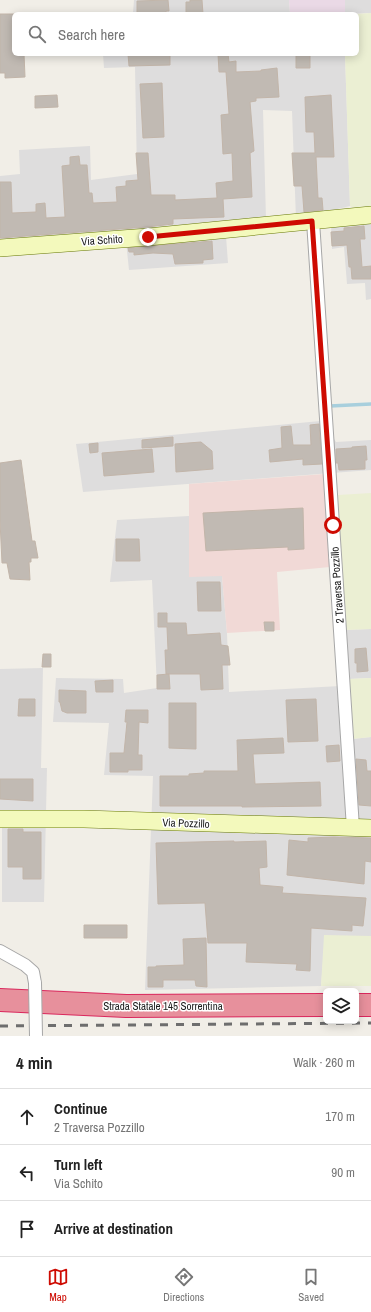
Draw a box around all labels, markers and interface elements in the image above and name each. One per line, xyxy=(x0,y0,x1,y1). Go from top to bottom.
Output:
search box xyxy=(12,12,359,56)
icon: search xyxy=(26,23,48,45)
text: Search here xyxy=(58,24,125,45)
route end xyxy=(139,228,157,246)
street label: Via Schito xyxy=(81,232,123,248)
route start xyxy=(324,516,342,534)
street label: 2 Traversa Pozzillo xyxy=(327,546,347,624)
street label: Via Pozzillo xyxy=(162,815,210,831)
map controls xyxy=(323,988,359,1024)
button: layers xyxy=(323,988,359,1024)
street label: Strada Statale 145 Sorrentina xyxy=(103,999,223,1013)
text: 4 min xyxy=(16,1051,52,1074)
text: Walk · 260 m xyxy=(293,1054,355,1071)
text: Continue xyxy=(54,1098,107,1119)
icon: ahead xyxy=(16,1106,38,1128)
text: 170 m xyxy=(325,1108,355,1125)
text: 2 Traversa Pozzillo xyxy=(54,1119,145,1136)
text: Turn left xyxy=(54,1154,102,1175)
icon: left xyxy=(16,1162,38,1184)
text: 90 m xyxy=(331,1164,355,1181)
text: Via Schito xyxy=(54,1175,103,1192)
icon: arrive xyxy=(16,1218,38,1240)
text: Arrive at destination xyxy=(54,1218,173,1239)
tab: Map xyxy=(47,1266,69,1304)
tab: Directions xyxy=(163,1266,204,1304)
tab: Saved xyxy=(298,1266,324,1304)

